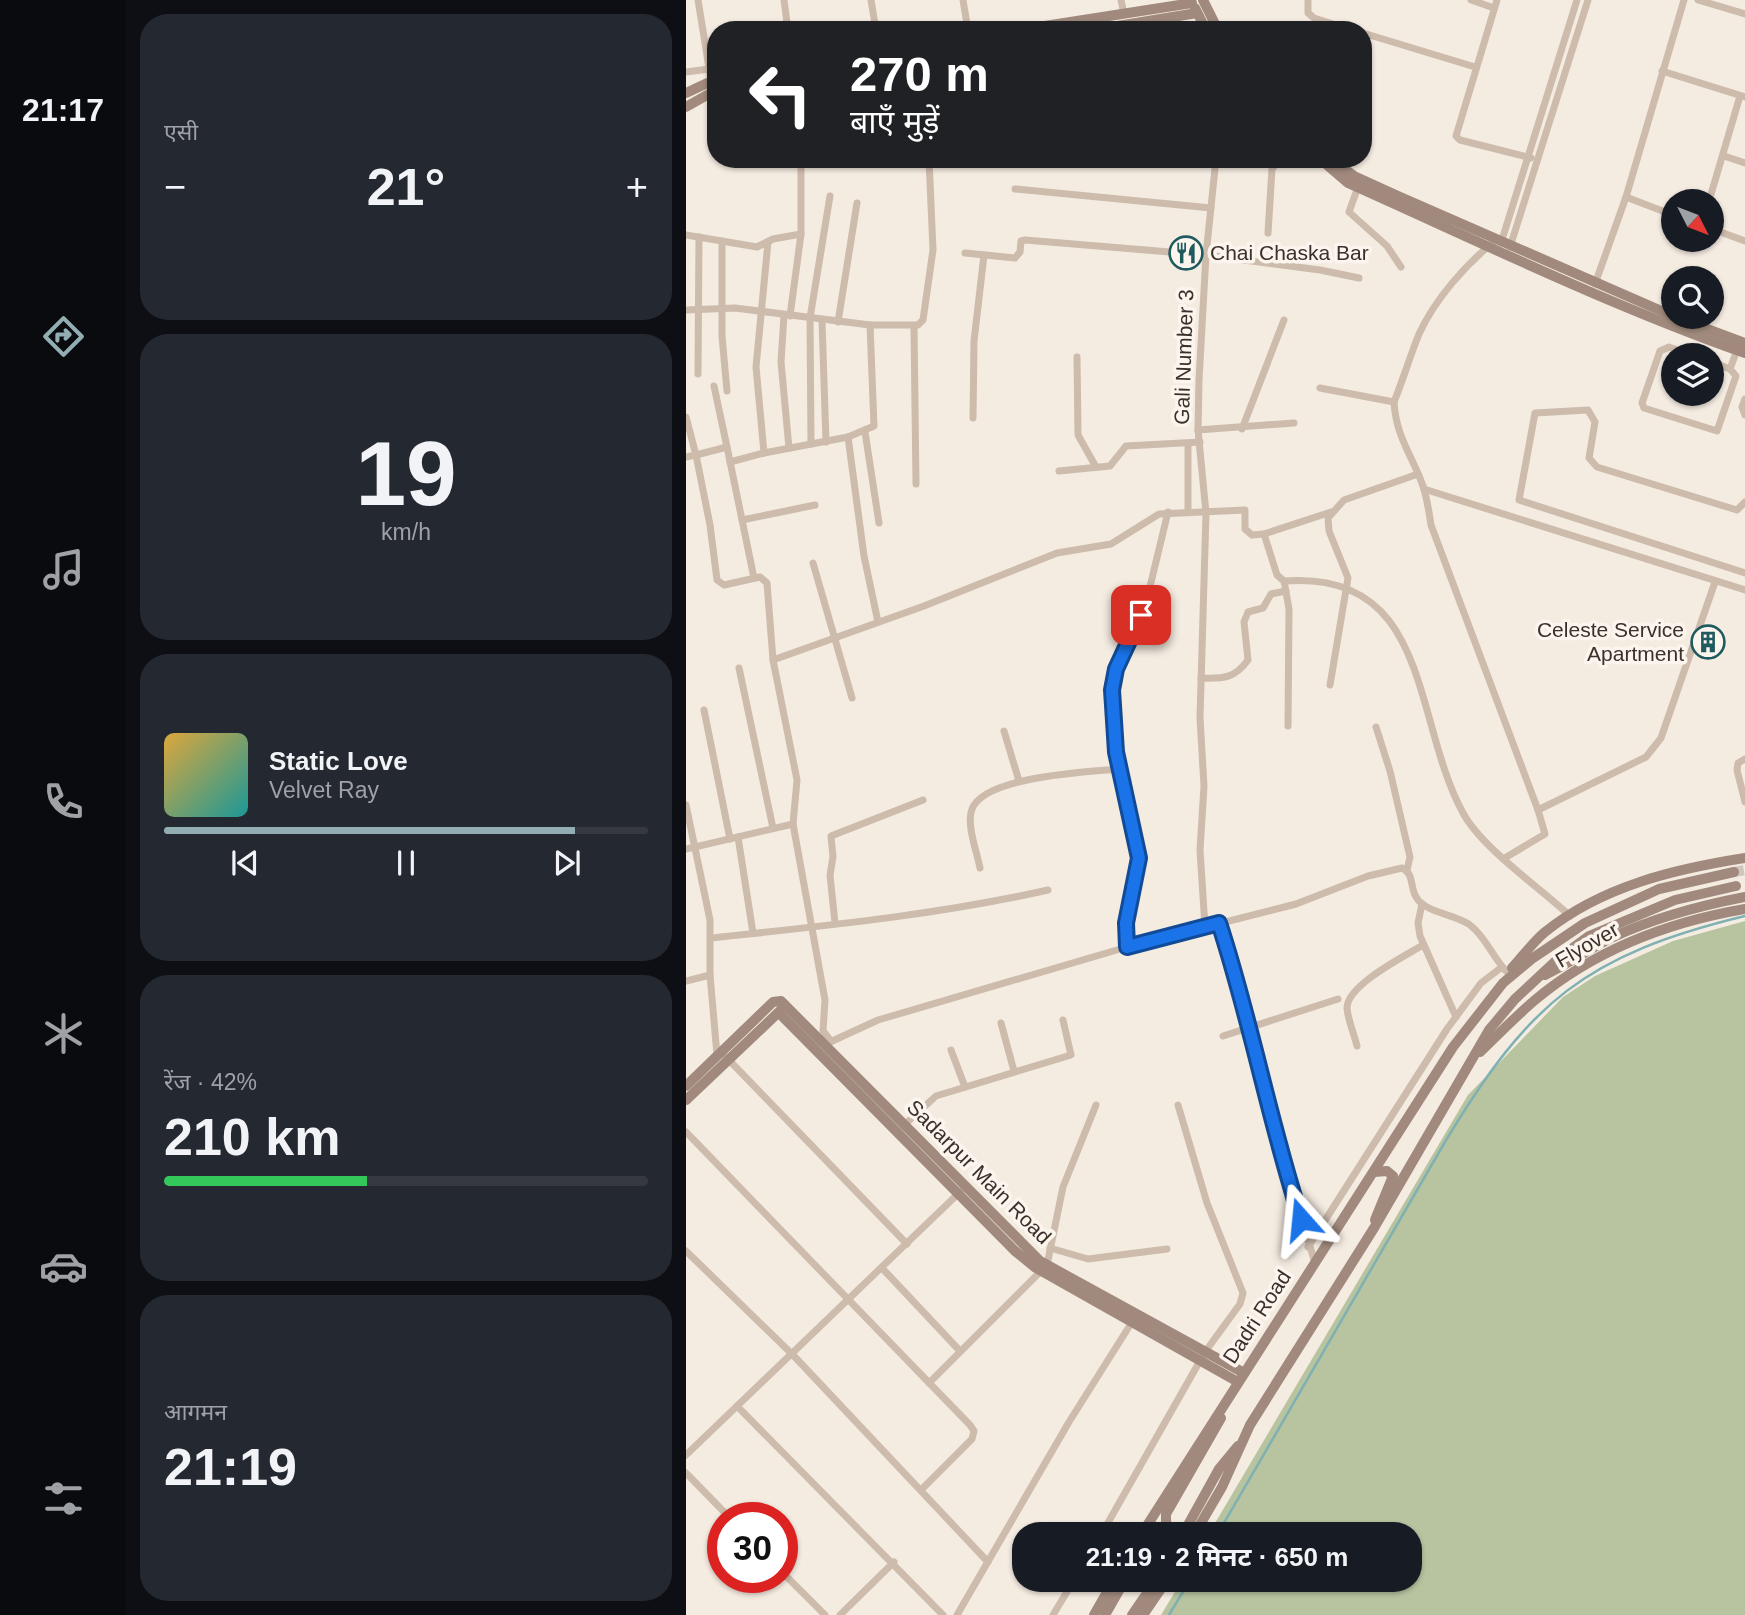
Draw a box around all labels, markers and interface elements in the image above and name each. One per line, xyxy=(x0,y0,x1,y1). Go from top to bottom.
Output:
text: 270 m xyxy=(850,47,989,101)
icon: left xyxy=(735,49,826,140)
text: 21:17 xyxy=(22,92,104,128)
text: बाएँ मुड़ें xyxy=(850,104,939,140)
text: एसी xyxy=(164,119,198,145)
text: 21° xyxy=(367,158,445,216)
text: − xyxy=(164,166,186,208)
text: + xyxy=(626,166,648,208)
north arrow xyxy=(1661,189,1724,252)
map controls xyxy=(1661,189,1724,406)
restaurant icon: Chai Chaska Bar xyxy=(1167,234,1205,272)
place label: Chai Chaska Bar xyxy=(1210,241,1369,264)
button: search xyxy=(1661,266,1724,329)
street label: Gali Number 3 xyxy=(1170,289,1197,425)
icon: directions xyxy=(39,312,88,361)
button: layers xyxy=(1661,343,1724,406)
text: 19 xyxy=(355,423,457,524)
text: km/h xyxy=(381,519,431,545)
icon: music xyxy=(39,545,88,594)
pin xyxy=(1111,585,1171,645)
icon: arrive xyxy=(1122,596,1160,634)
place label: Celeste Service Apartment xyxy=(1537,618,1684,665)
building icon: Celeste Service Apartment xyxy=(1689,623,1727,661)
text: Static Love xyxy=(269,746,408,776)
icon: phone xyxy=(39,777,88,826)
text: Velvet Ray xyxy=(269,777,379,803)
icon: previous xyxy=(226,844,264,882)
icon: pause xyxy=(387,844,425,882)
icon: next xyxy=(548,844,586,882)
street label: Flyover xyxy=(1551,917,1622,972)
icon: climate xyxy=(39,1009,88,1058)
text: रेंज · 42% xyxy=(164,1069,257,1095)
street label: Sadarpur Main Road xyxy=(903,1095,1056,1248)
text: 210 km xyxy=(164,1108,340,1166)
position arrow xyxy=(1264,1182,1338,1256)
icon: car xyxy=(39,1242,88,1291)
street label: Dadri Road xyxy=(1218,1266,1295,1368)
text: आगमन xyxy=(164,1399,227,1425)
text: 21:19 xyxy=(164,1438,297,1496)
icon: filters xyxy=(39,1474,88,1523)
speed limit sign: 30 xyxy=(707,1502,798,1593)
text: 21:19 · 2 मिनट · 650 m xyxy=(1086,1542,1348,1572)

